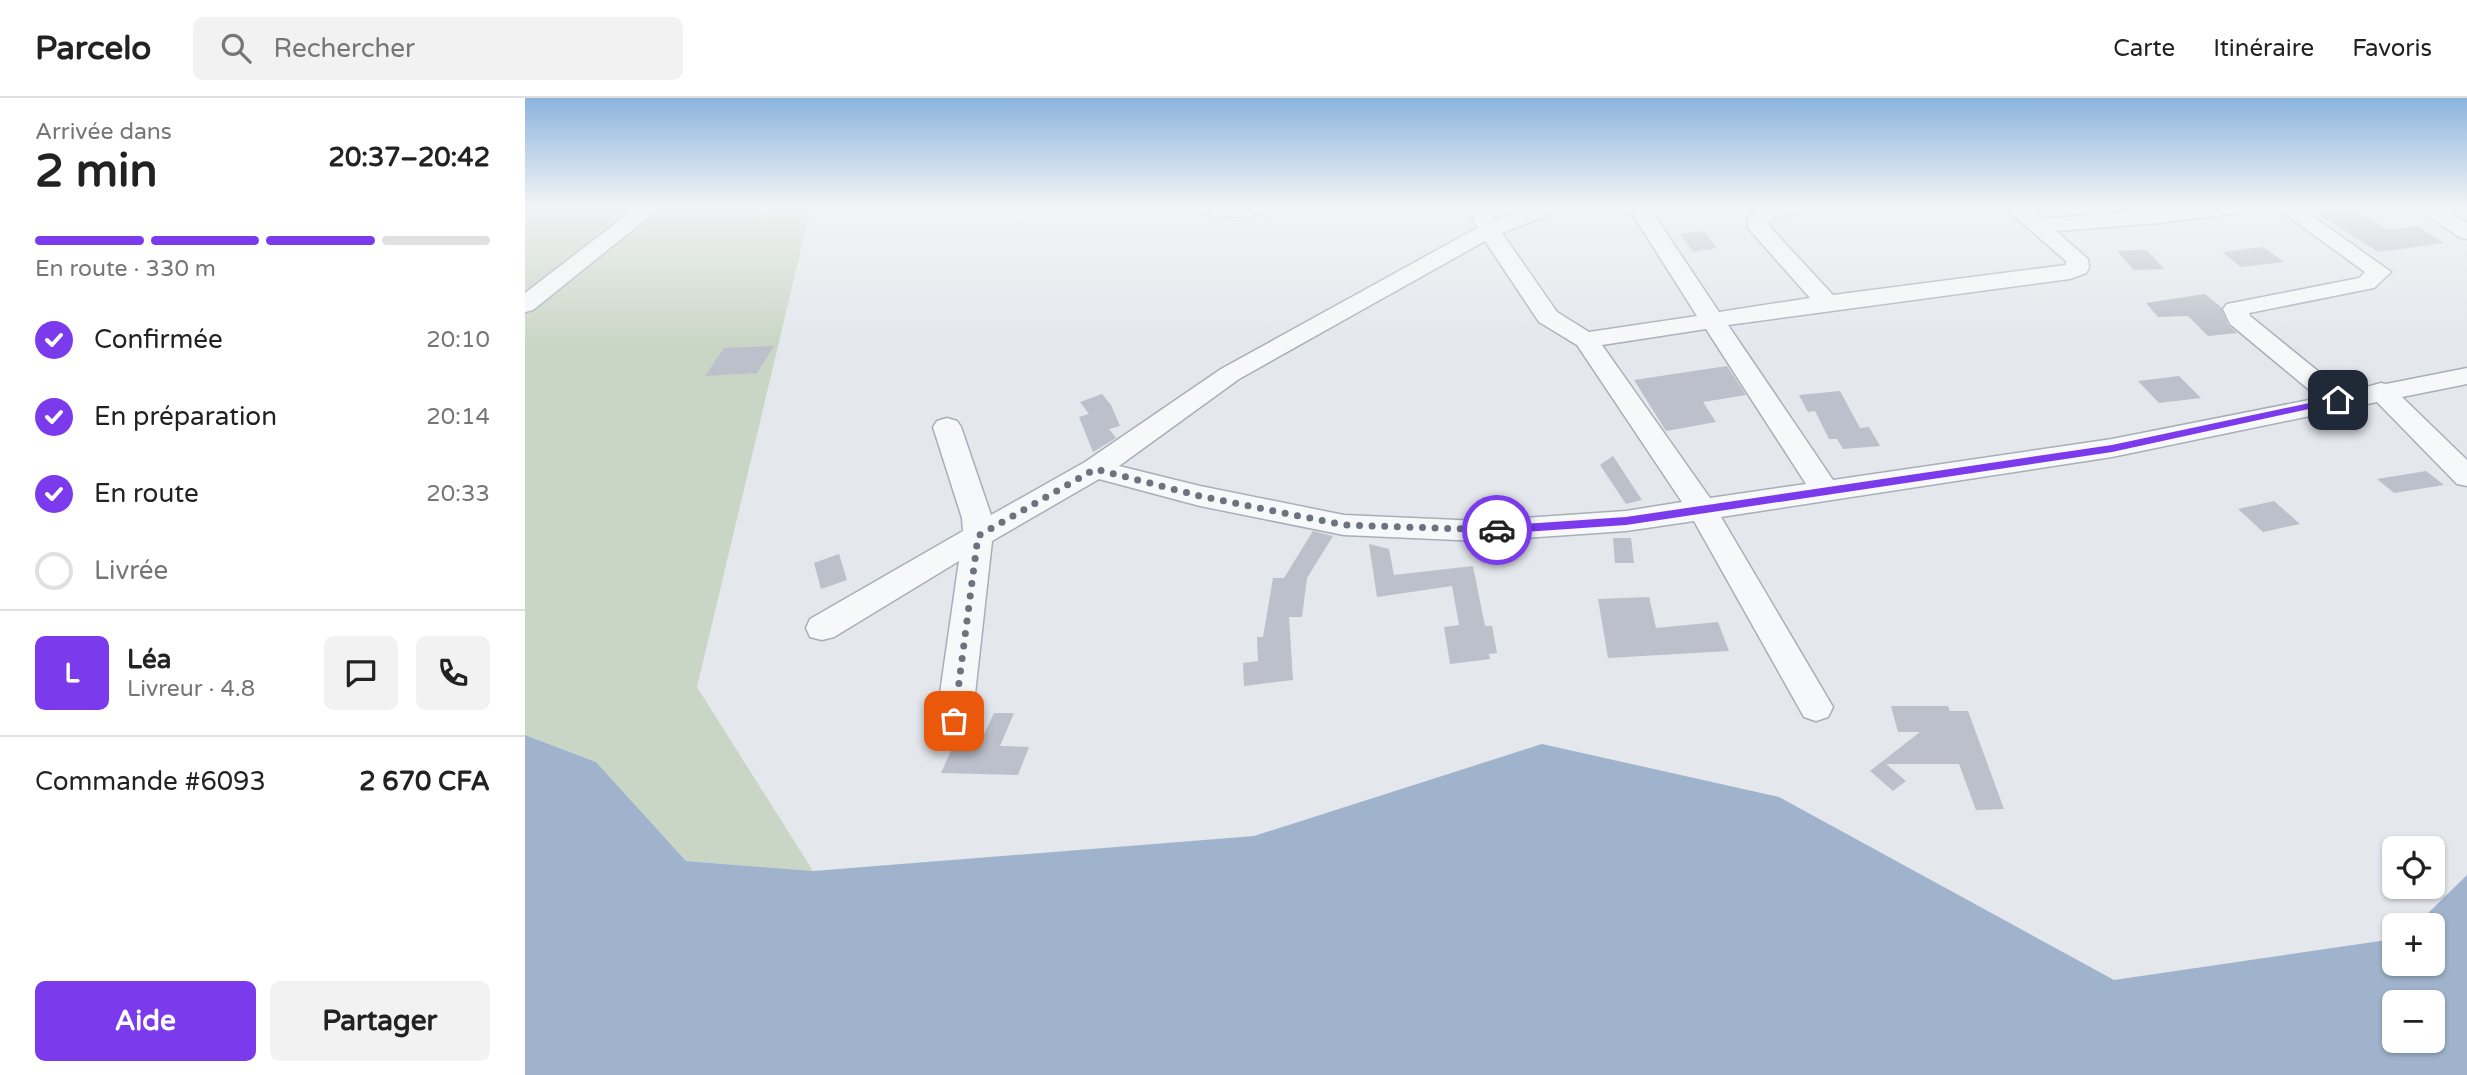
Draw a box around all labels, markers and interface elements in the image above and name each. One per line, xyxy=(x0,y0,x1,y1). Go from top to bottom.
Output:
search box xyxy=(193,17,683,80)
text: Parcelo xyxy=(35,29,151,68)
icon: search xyxy=(217,29,255,67)
text: Rechercher xyxy=(273,33,415,64)
text: Carte xyxy=(2113,34,2175,63)
text: Itinéraire xyxy=(2213,34,2314,63)
text: Favoris xyxy=(2352,34,2432,63)
text: Arrivée dans xyxy=(35,118,172,146)
text: 20:37–20:42 xyxy=(329,142,490,173)
text: 2 min xyxy=(35,144,158,199)
text: En route · 330 m xyxy=(35,255,216,283)
icon: check xyxy=(35,321,73,359)
text: Confirmée xyxy=(94,324,223,355)
text: 20:10 xyxy=(426,326,490,354)
pin xyxy=(2308,370,2368,430)
icon: home xyxy=(2319,381,2357,419)
icon: check xyxy=(35,398,73,436)
text: En préparation xyxy=(94,401,277,432)
text: 20:14 xyxy=(426,403,490,431)
icon: check xyxy=(35,475,73,513)
text: En route xyxy=(94,478,199,509)
text: 20:33 xyxy=(426,480,490,508)
courier xyxy=(1462,495,1532,565)
icon: car xyxy=(1478,511,1516,549)
text: Livrée xyxy=(94,555,168,586)
button: chat xyxy=(324,636,398,710)
button: phone xyxy=(416,636,490,710)
text: Léa xyxy=(127,644,171,675)
text: L xyxy=(65,658,79,689)
text: Livreur · 4.8 xyxy=(127,675,255,703)
pin xyxy=(924,691,984,751)
icon: bag xyxy=(935,702,973,740)
text: Commande #6093 xyxy=(35,766,266,797)
text: 2 670 CFA xyxy=(359,766,490,797)
map controls xyxy=(2382,836,2445,1053)
button: locate xyxy=(2382,836,2445,899)
button: + xyxy=(2382,913,2445,976)
button: Aide xyxy=(35,981,256,1061)
button: Partager xyxy=(270,981,490,1061)
button: − xyxy=(2382,990,2445,1053)

